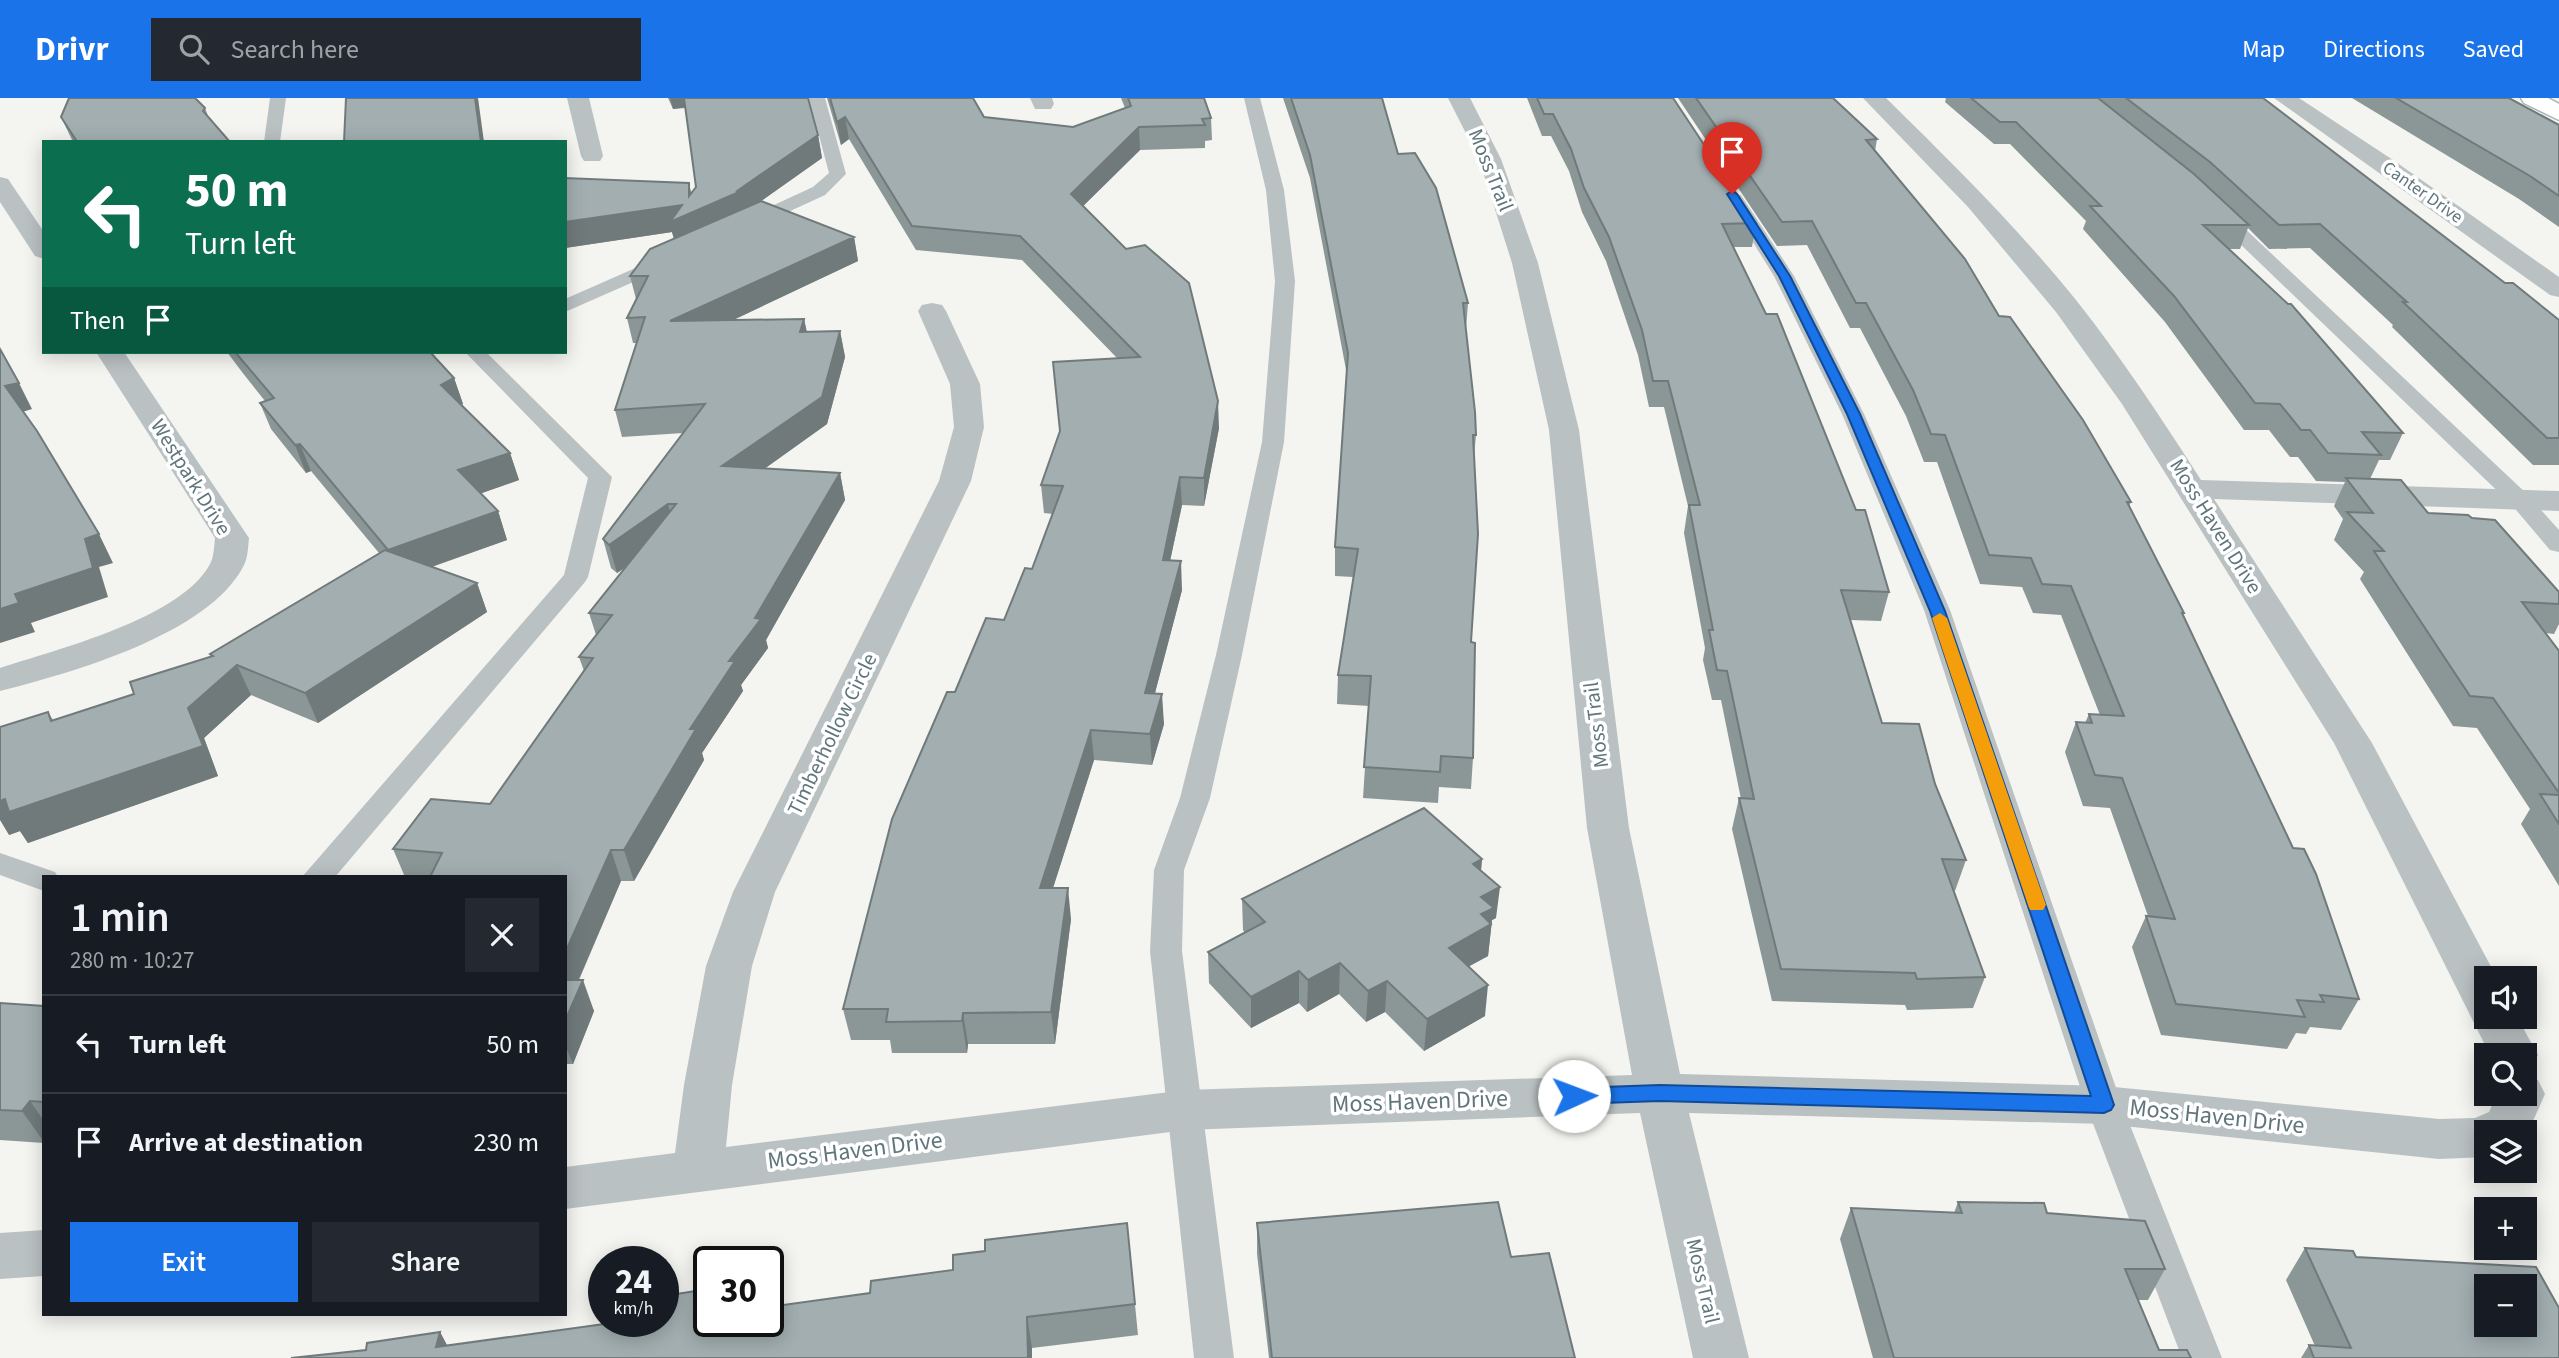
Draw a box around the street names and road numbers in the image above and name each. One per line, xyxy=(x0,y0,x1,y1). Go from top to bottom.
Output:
street label: Moss Trail xyxy=(1461,124,1521,216)
street label: Canter Drive xyxy=(2378,156,2468,229)
street label: Westpark Drive xyxy=(143,413,239,541)
street label: Moss Haven Drive xyxy=(2162,453,2270,599)
street label: Timberhollow Circle xyxy=(780,648,884,820)
street label: Moss Trail xyxy=(1576,680,1616,770)
street label: Moss Haven Drive xyxy=(1331,1081,1509,1122)
street label: Moss Haven Drive xyxy=(2128,1090,2306,1143)
street label: Moss Haven Drive xyxy=(766,1122,945,1179)
street label: Moss Trail xyxy=(1679,1235,1727,1327)

